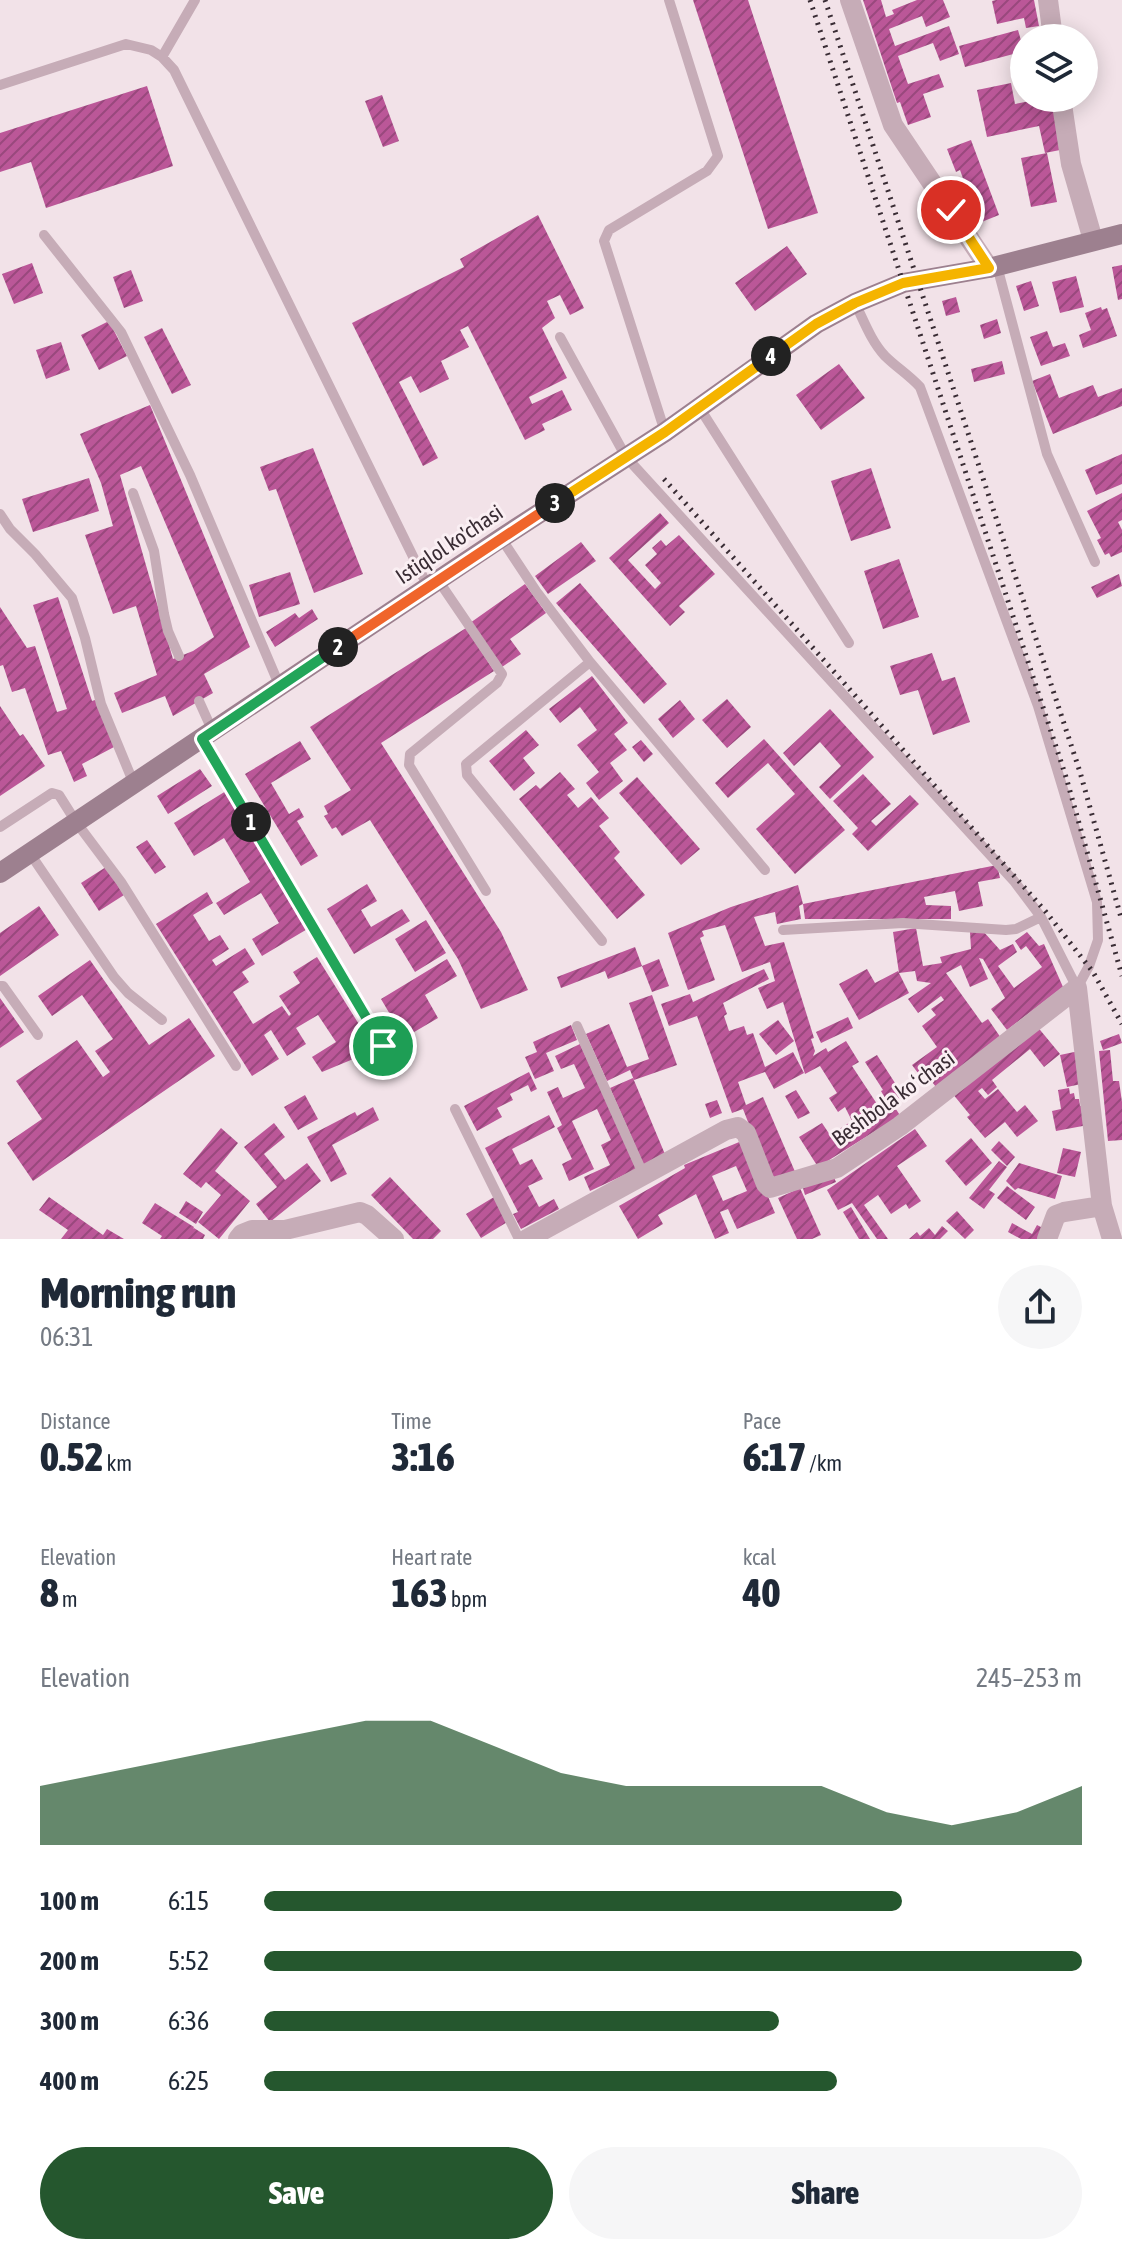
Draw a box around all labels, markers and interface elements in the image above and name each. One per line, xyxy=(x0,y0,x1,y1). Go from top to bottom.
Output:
map controls xyxy=(1010,24,1098,112)
button: layers xyxy=(1010,24,1098,112)
pin xyxy=(917,176,985,244)
icon: check xyxy=(929,188,973,232)
pin: 4 xyxy=(751,336,791,376)
text: 4 xyxy=(766,343,776,369)
pin: 3 xyxy=(535,483,575,523)
text: 3 xyxy=(550,490,560,516)
street label: Istiqlol ko'chasi xyxy=(391,499,507,589)
pin: 2 xyxy=(318,627,358,667)
text: 2 xyxy=(333,634,343,660)
pin: 1 xyxy=(231,802,271,842)
text: 1 xyxy=(246,809,256,835)
pin xyxy=(349,1012,417,1080)
icon: arrive xyxy=(361,1024,405,1068)
street label: Beshbola koʻchasi xyxy=(827,1045,959,1151)
button: share xyxy=(998,1265,1082,1349)
text: Morning run xyxy=(40,1267,236,1317)
text: 06:31 xyxy=(40,1322,94,1352)
text: Distance xyxy=(40,1408,111,1434)
text: Time xyxy=(391,1408,431,1434)
text: Pace xyxy=(743,1408,781,1434)
text: 0.52 xyxy=(40,1434,104,1479)
text: 3:16 xyxy=(391,1434,455,1479)
text: 6:17 xyxy=(743,1434,806,1479)
text: km xyxy=(104,1450,132,1476)
text: /km xyxy=(806,1450,842,1476)
text: Elevation xyxy=(40,1544,116,1570)
text: Heart rate xyxy=(391,1544,472,1570)
text: kcal xyxy=(743,1544,776,1570)
text: 8 xyxy=(40,1570,59,1615)
text: 163 xyxy=(391,1570,448,1615)
text: 40 xyxy=(743,1570,780,1615)
text: m xyxy=(59,1586,78,1612)
text: bpm xyxy=(448,1586,487,1612)
text: Elevation xyxy=(40,1663,130,1693)
text: 245–253 m xyxy=(976,1663,1082,1693)
text: 100 m xyxy=(40,1886,99,1916)
text: 6:15 xyxy=(168,1886,209,1916)
text: 200 m xyxy=(40,1946,99,1976)
text: 5:52 xyxy=(168,1946,209,1976)
text: 300 m xyxy=(40,2006,99,2036)
text: 6:36 xyxy=(168,2006,209,2036)
text: 400 m xyxy=(40,2066,99,2096)
text: 6:25 xyxy=(168,2066,209,2096)
button: Save xyxy=(40,2147,553,2239)
button: Share xyxy=(569,2147,1082,2239)

